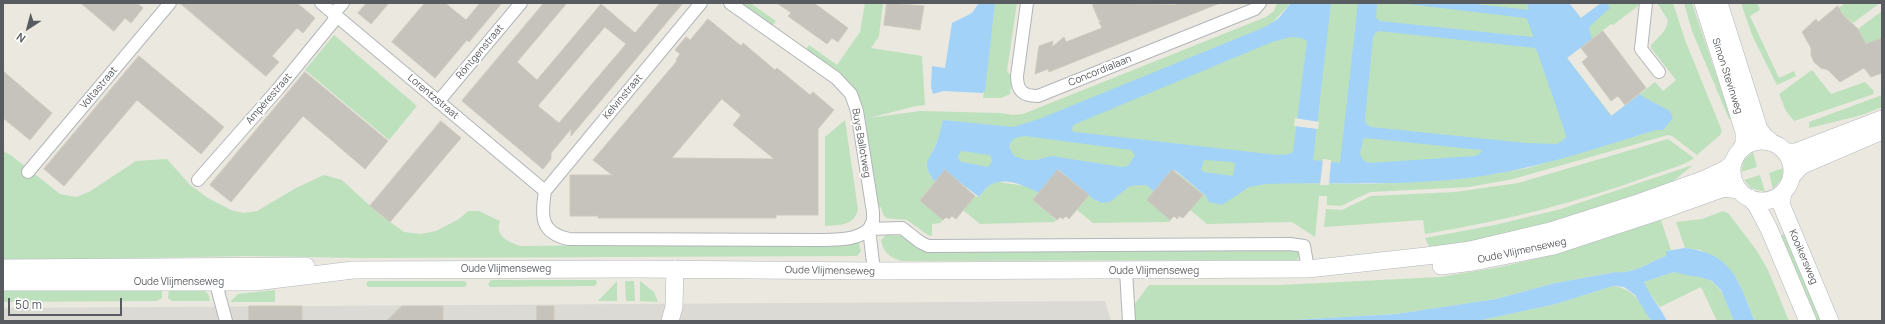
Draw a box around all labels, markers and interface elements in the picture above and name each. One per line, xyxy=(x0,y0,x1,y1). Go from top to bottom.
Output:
north arrow xyxy=(8,8,48,48)
street label: Röntgenstraat xyxy=(454,22,506,82)
text: N xyxy=(13,30,28,47)
street label: Simon Stevinweg xyxy=(1709,37,1745,115)
street label: Concordialaan xyxy=(1067,53,1133,89)
street label: Voltastraat xyxy=(78,65,120,111)
street label: Ampèrestraat xyxy=(244,71,294,127)
street label: Lorentzstraat xyxy=(405,72,461,122)
street label: Kelvinstraat xyxy=(601,72,645,122)
street label: Buys Ballotweg xyxy=(849,107,873,179)
street label: Kooikersweg xyxy=(1786,228,1820,286)
street label: Oude Vlijmenseweg xyxy=(1477,236,1567,266)
street label: Oude Vlijmenseweg xyxy=(461,263,551,275)
street label: Oude Vlijmenseweg xyxy=(785,264,875,278)
street label: Oude Vlijmenseweg xyxy=(1109,265,1199,277)
street label: Oude Vlijmenseweg xyxy=(134,276,224,288)
scale bar xyxy=(10,290,124,316)
text: 50 m xyxy=(15,296,42,313)

